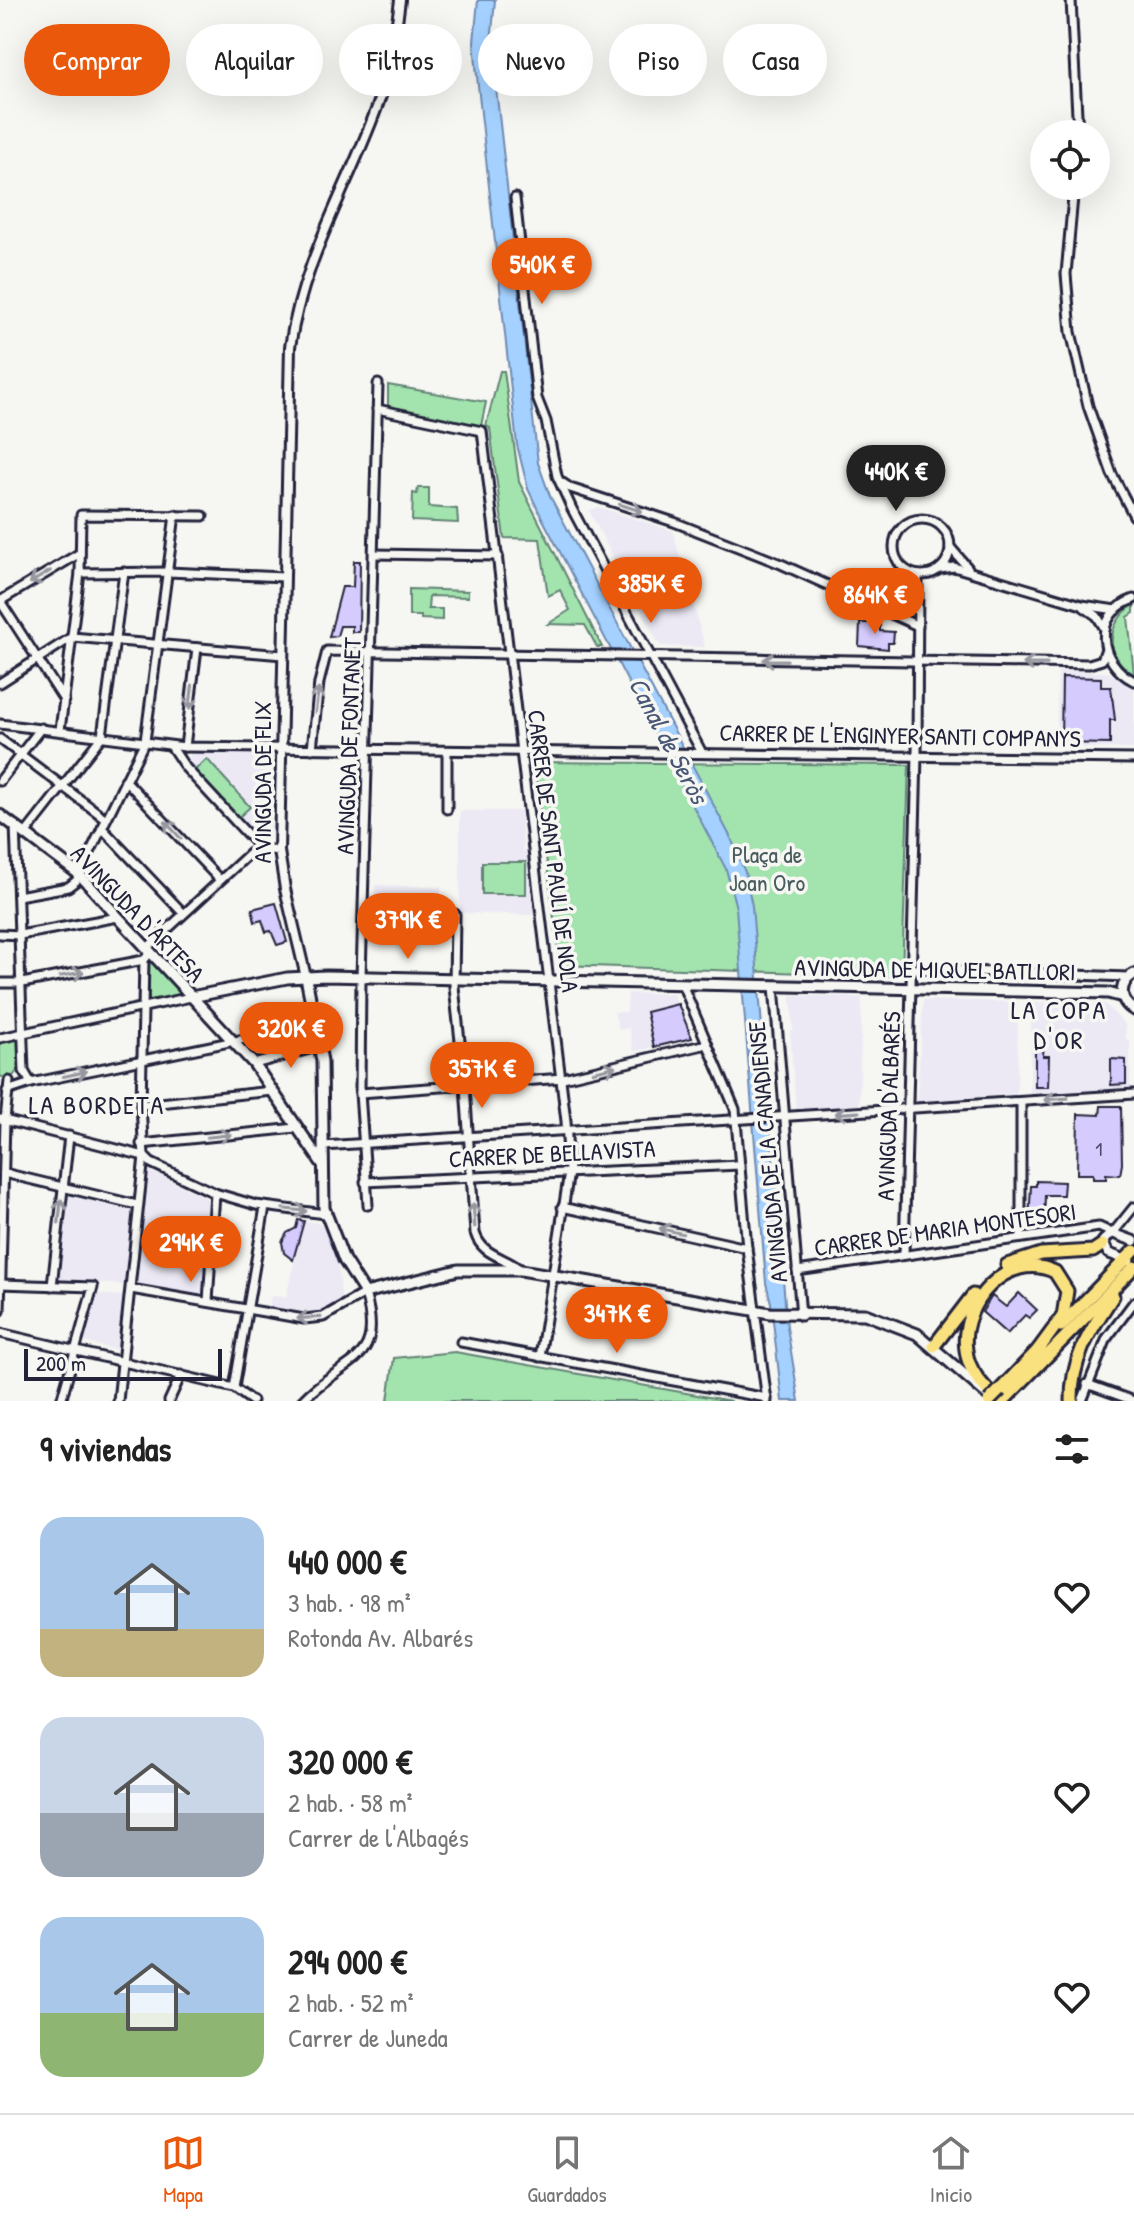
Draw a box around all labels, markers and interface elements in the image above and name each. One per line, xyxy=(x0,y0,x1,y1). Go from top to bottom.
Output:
chip: Comprar xyxy=(24,24,170,96)
chip: Alquilar xyxy=(186,24,323,96)
chip: Filtros xyxy=(339,24,462,96)
chip: Nuevo xyxy=(478,24,593,96)
chip: Piso xyxy=(609,24,707,96)
chip: Casa xyxy=(723,24,827,96)
map controls xyxy=(1030,120,1110,200)
button: locate xyxy=(1030,120,1110,200)
pin: 540K € xyxy=(477,238,607,306)
text: 540K € xyxy=(510,246,574,281)
pin: 440K € xyxy=(831,445,961,513)
text: 440K € xyxy=(864,453,928,488)
one-way arrow xyxy=(619,502,644,517)
pin: 385K € xyxy=(586,557,716,625)
text: 385K € xyxy=(618,565,684,600)
pin: 864K € xyxy=(810,568,940,636)
one-way arrow xyxy=(29,569,52,585)
text: 864K € xyxy=(843,576,907,611)
street label: AVINGUDA DE FONTANET xyxy=(328,636,368,855)
one-way arrow xyxy=(762,652,789,668)
one-way arrow xyxy=(1022,656,1049,671)
water label: Canal de Seròs xyxy=(621,671,718,811)
one-way arrow xyxy=(184,683,199,710)
one-way arrow xyxy=(310,687,325,713)
street label: AVINGUDA DE FLIX xyxy=(246,701,278,863)
street label: CARRER DE SANT PAULÍ DE NOLA xyxy=(521,708,587,994)
street label: CARRER DE L'ENGINYER SANTI COMPANYS xyxy=(719,716,1081,754)
one-way arrow xyxy=(164,820,182,840)
street label: AVINGUDA D'ARTESA xyxy=(64,837,212,989)
park label: Plaça de Joan Oro xyxy=(729,838,806,898)
pin: 379K € xyxy=(343,893,473,961)
text: 379K € xyxy=(375,901,441,936)
street label: AVINGUDA DE MIQUEL BATLLORI xyxy=(794,951,1076,987)
one-way arrow xyxy=(59,965,85,980)
district label: LA COPA D'OR xyxy=(1011,992,1107,1057)
pin: 320K € xyxy=(226,1002,356,1070)
text: 320K € xyxy=(257,1010,325,1045)
street label: AVINGUDA D'ALBARÉS xyxy=(869,1011,907,1201)
street label: AVINGUDA DE LA CANADIENSE xyxy=(740,1020,794,1284)
pin: 357K € xyxy=(417,1042,547,1110)
text: 357K € xyxy=(448,1050,516,1085)
one-way arrow xyxy=(591,1061,617,1076)
one-way arrow xyxy=(61,1066,87,1081)
district label: LA BORDETA xyxy=(29,1087,165,1122)
one-way arrow xyxy=(1043,1092,1070,1107)
one-way arrow xyxy=(834,1106,861,1121)
one-way arrow xyxy=(205,1128,231,1143)
street label: CARRER DE BELLAVISTA xyxy=(448,1132,656,1174)
house number: 1 xyxy=(1095,1135,1103,1162)
street label: CARRER DE MARIA MONTESORI xyxy=(812,1195,1078,1263)
one-way arrow xyxy=(53,1198,68,1225)
one-way arrow xyxy=(466,1202,481,1229)
one-way arrow xyxy=(281,1203,308,1218)
pin: 294K € xyxy=(126,1216,256,1284)
one-way arrow xyxy=(658,1223,684,1238)
text: 294K € xyxy=(159,1224,223,1259)
pin: 347K € xyxy=(552,1287,682,1355)
text: 347K € xyxy=(584,1295,650,1330)
one-way arrow xyxy=(296,1310,322,1325)
scale bar xyxy=(24,1345,222,1381)
text: 200 m xyxy=(36,1348,86,1378)
text: 9 viviendas xyxy=(40,1426,171,1472)
icon: filters xyxy=(1050,1427,1094,1471)
text: 440 000 € xyxy=(288,1539,406,1585)
icon: home xyxy=(104,1549,200,1645)
icon: heart xyxy=(1050,1575,1094,1619)
text: 3 hab. · 98 m² xyxy=(288,1585,411,1620)
text: Rotonda Av. Albarés xyxy=(288,1620,473,1655)
text: 320 000 € xyxy=(288,1739,412,1785)
icon: home xyxy=(104,1749,200,1845)
icon: heart xyxy=(1050,1775,1094,1819)
text: 2 hab. · 58 m² xyxy=(288,1785,413,1820)
text: Carrer de l'Albagés xyxy=(288,1820,469,1855)
text: 294 000 € xyxy=(288,1939,407,1985)
icon: home xyxy=(104,1949,200,2045)
icon: heart xyxy=(1050,1975,1094,2019)
text: 2 hab. · 52 m² xyxy=(288,1985,414,2020)
text: Carrer de Juneda xyxy=(288,2020,448,2055)
tab: Mapa xyxy=(161,2131,205,2209)
tab: Guardados xyxy=(527,2131,607,2209)
tab: Inicio xyxy=(929,2131,973,2209)

